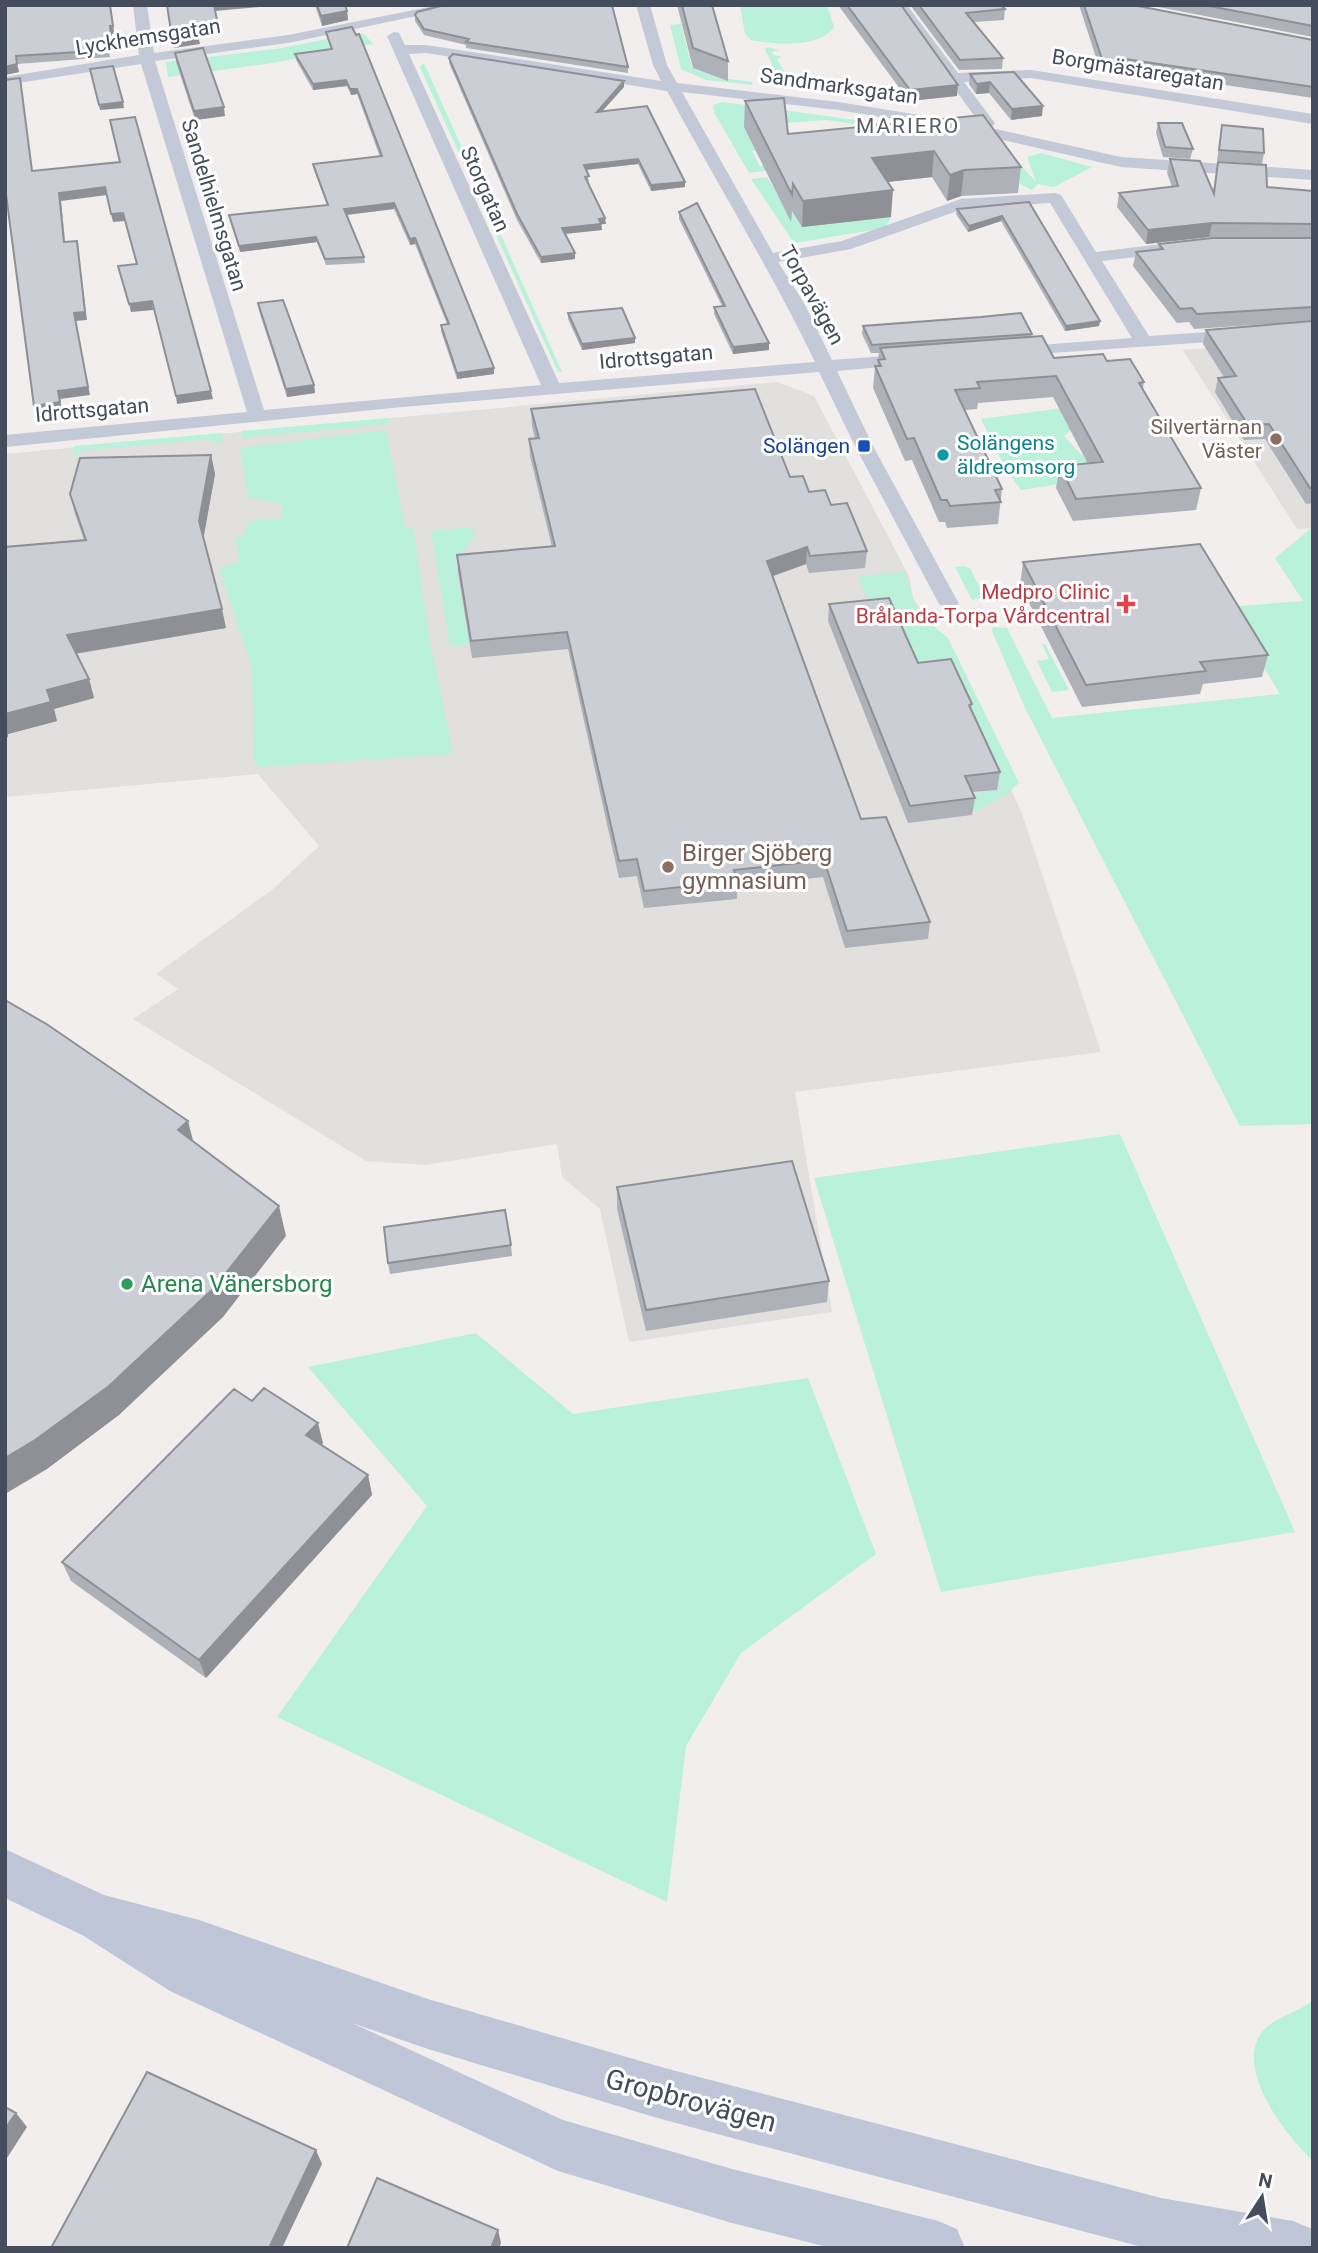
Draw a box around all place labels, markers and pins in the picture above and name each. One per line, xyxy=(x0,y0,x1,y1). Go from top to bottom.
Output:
place label: Silvertärnan Väster xyxy=(1150,415,1262,463)
place label: Solängens äldreomsorg xyxy=(957,431,1075,479)
marker: Silvertärnan Väster xyxy=(1268,431,1284,447)
place label: Solängen xyxy=(763,434,850,458)
marker: Solängen xyxy=(856,438,872,454)
marker: Solängens äldreomsorg xyxy=(935,447,951,463)
place label: Medpro Clinic Brålanda-Torpa Vårdcentral xyxy=(856,580,1110,628)
marker: Medpro Clinic Brålanda-Torpa Vårdcentral xyxy=(1116,594,1136,614)
place label: Birger Sjöberg gymnasium xyxy=(682,839,832,895)
marker: Birger Sjöberg gymnasium xyxy=(660,859,676,875)
place label: Arena Vänersborg xyxy=(141,1270,332,1298)
marker: Arena Vänersborg xyxy=(119,1276,135,1292)

